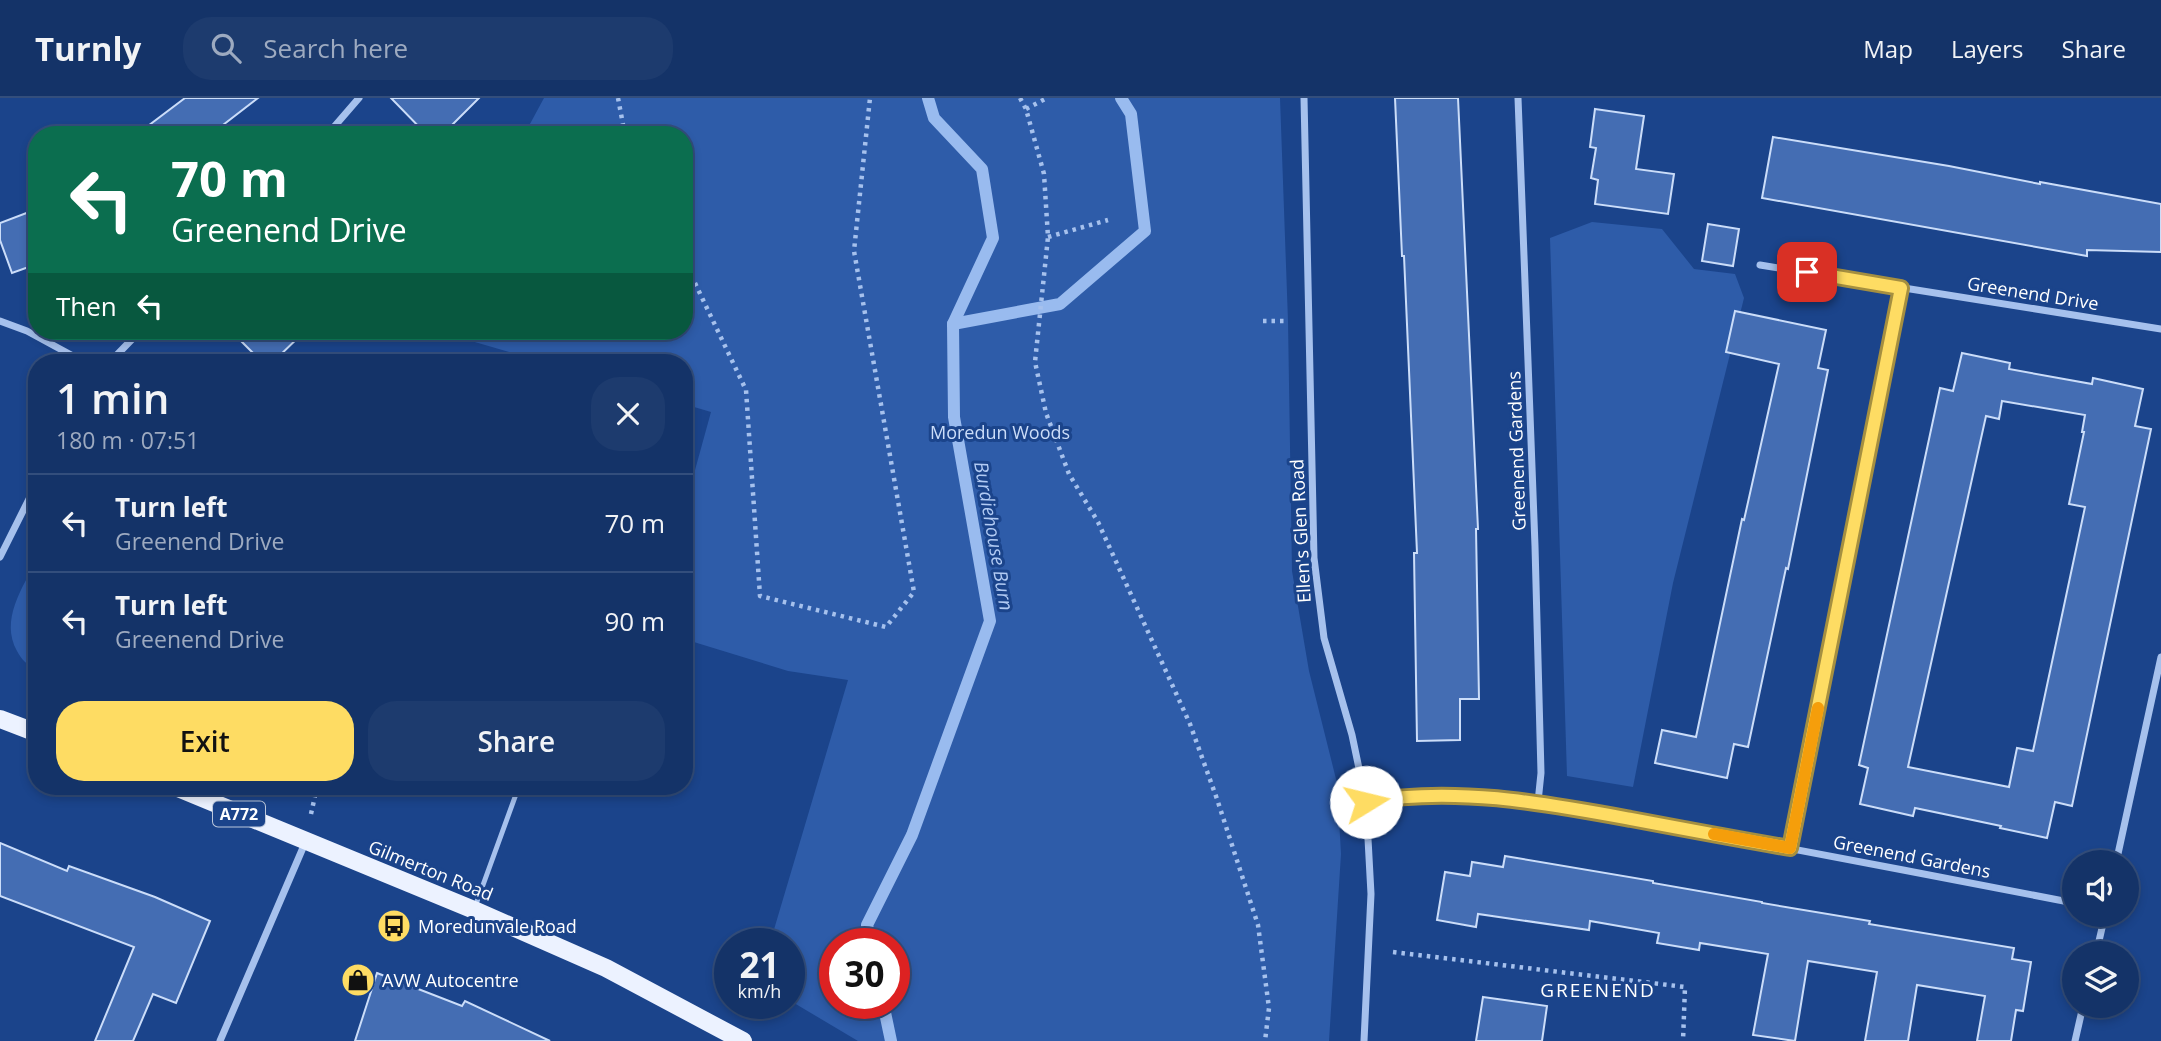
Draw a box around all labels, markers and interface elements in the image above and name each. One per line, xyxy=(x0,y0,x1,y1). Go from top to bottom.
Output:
search box xyxy=(183,17,673,80)
text: Turnly xyxy=(35,26,141,71)
icon: search xyxy=(207,29,245,67)
text: Search here xyxy=(263,30,408,66)
text: Map xyxy=(1863,32,1913,65)
text: Layers xyxy=(1951,32,2024,65)
text: Share xyxy=(2062,32,2126,65)
text: 70 m xyxy=(171,145,288,211)
icon: left xyxy=(56,154,147,245)
text: Greenend Drive xyxy=(171,208,407,251)
pin xyxy=(1777,242,1837,302)
icon: arrive xyxy=(1788,253,1826,291)
street label: Greenend Drive xyxy=(1966,271,2100,315)
icon: left xyxy=(131,287,169,325)
text: Then xyxy=(56,288,117,324)
text: 1 min xyxy=(56,369,169,426)
street label: Greenend Gardens xyxy=(1501,371,1531,531)
button: close xyxy=(591,377,665,451)
park label: Moredun Woods xyxy=(930,420,1070,444)
text: 180 m · 07:51 xyxy=(56,424,199,456)
water label: Burdiehouse Burn xyxy=(968,459,1020,613)
street label: Ellen's Glen Road xyxy=(1284,459,1316,603)
text: Turn left xyxy=(115,489,227,525)
icon: left xyxy=(56,504,94,542)
text: 70 m xyxy=(604,505,665,541)
text: Greenend Drive xyxy=(115,525,284,557)
text: Turn left xyxy=(115,587,227,623)
icon: left xyxy=(56,602,94,640)
text: 90 m xyxy=(604,603,665,639)
text: Greenend Drive xyxy=(115,623,284,655)
button: Exit xyxy=(56,701,354,781)
button: Share xyxy=(368,701,665,781)
position arrow xyxy=(1329,765,1403,839)
road number: A772 xyxy=(213,802,265,827)
street label: Greenend Gardens xyxy=(1831,829,1993,883)
street label: Gilmerton Road xyxy=(365,834,497,906)
map controls xyxy=(2062,850,2139,1018)
button: sound xyxy=(2062,850,2139,927)
bus stop icon: Moredunvale Road xyxy=(375,907,413,945)
place label: Moredunvale Road xyxy=(418,914,577,938)
speed limit sign: 30 xyxy=(819,928,910,1019)
text: 21 xyxy=(739,941,780,988)
button: layers xyxy=(2062,941,2139,1018)
shop icon: AVW Autocentre xyxy=(339,961,377,999)
place label: AVW Autocentre xyxy=(382,968,519,992)
district label: GREENEND xyxy=(1540,977,1656,1003)
text: km/h xyxy=(738,979,781,1003)

